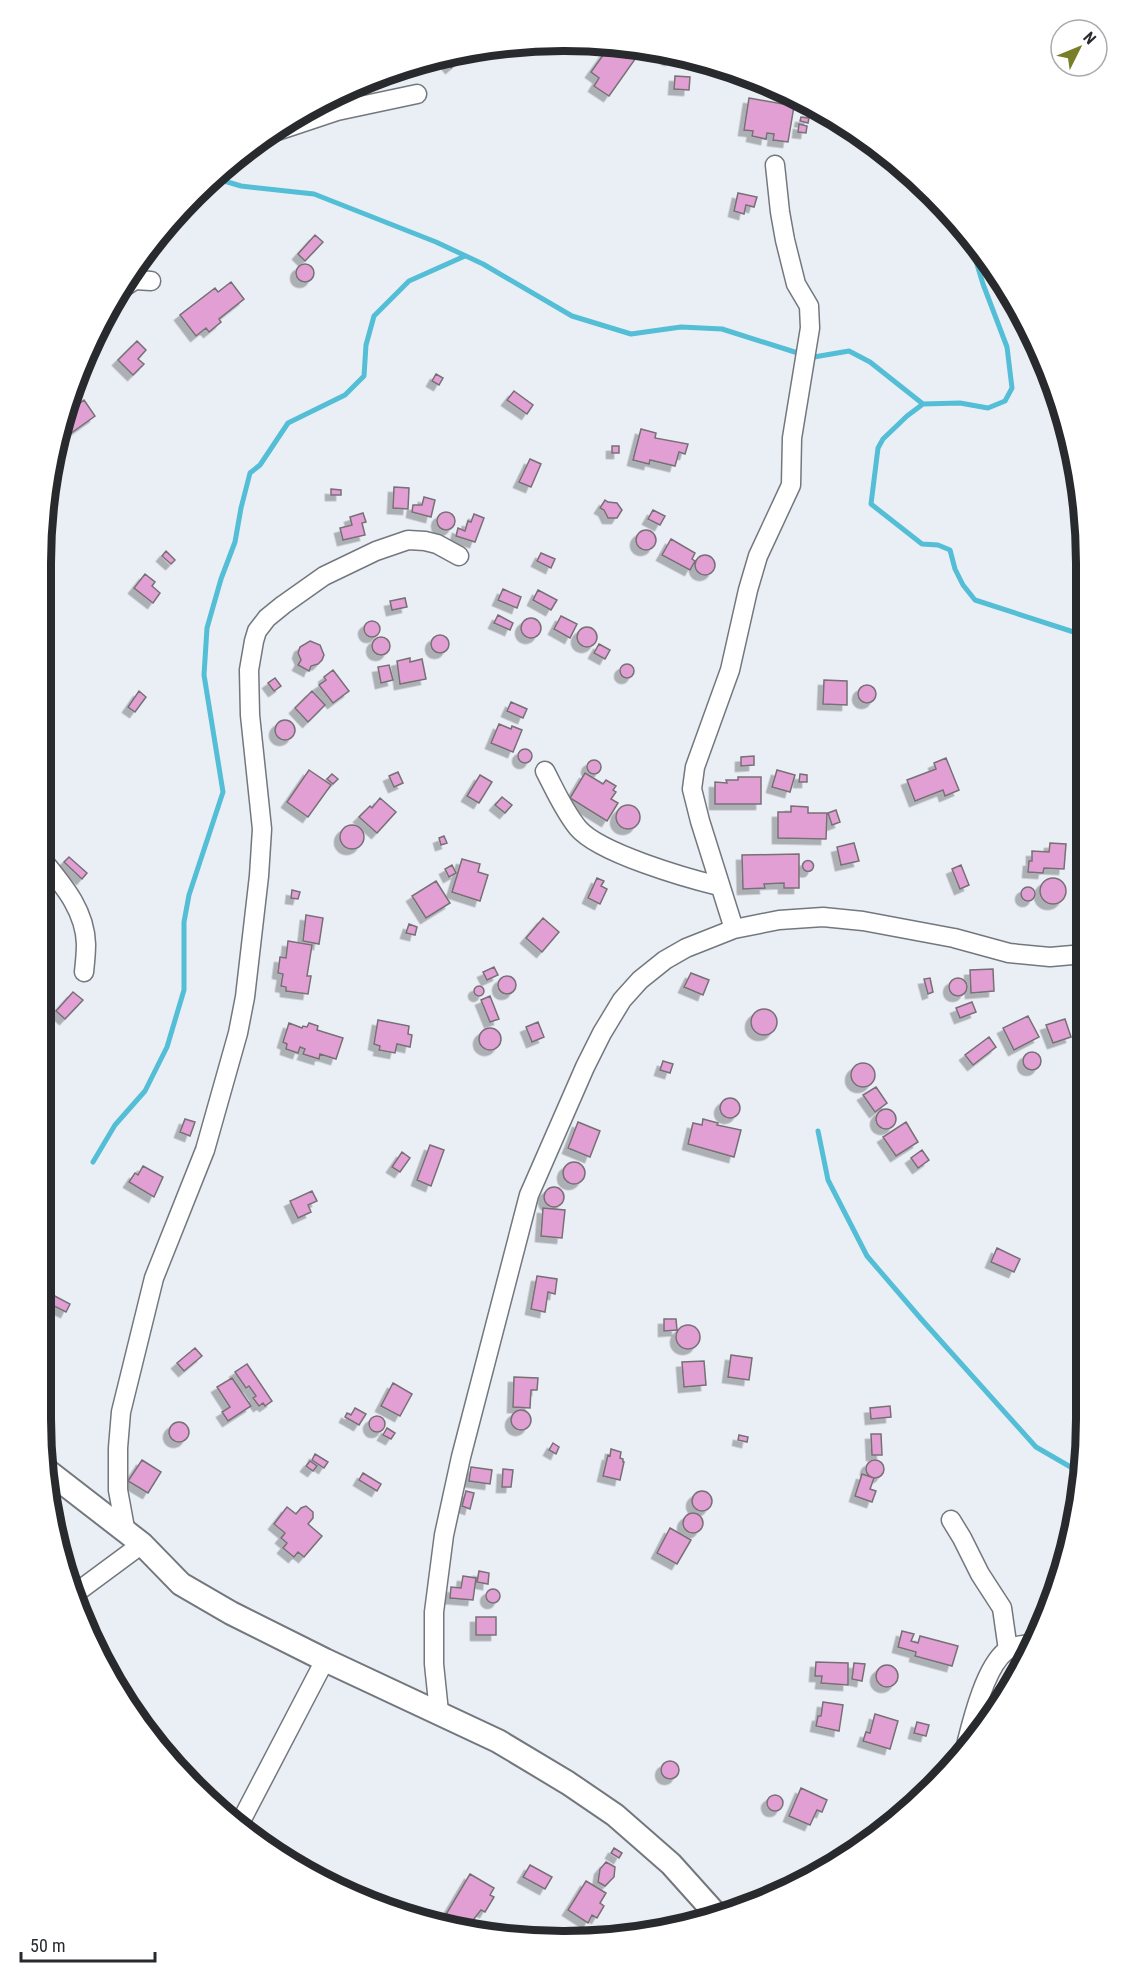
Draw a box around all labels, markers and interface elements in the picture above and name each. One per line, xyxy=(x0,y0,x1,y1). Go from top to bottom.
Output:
north arrow xyxy=(1049,18,1109,78)
text: N xyxy=(1079,28,1100,48)
scale bar xyxy=(21,1925,154,1963)
text: 50 m xyxy=(30,1935,65,1956)

